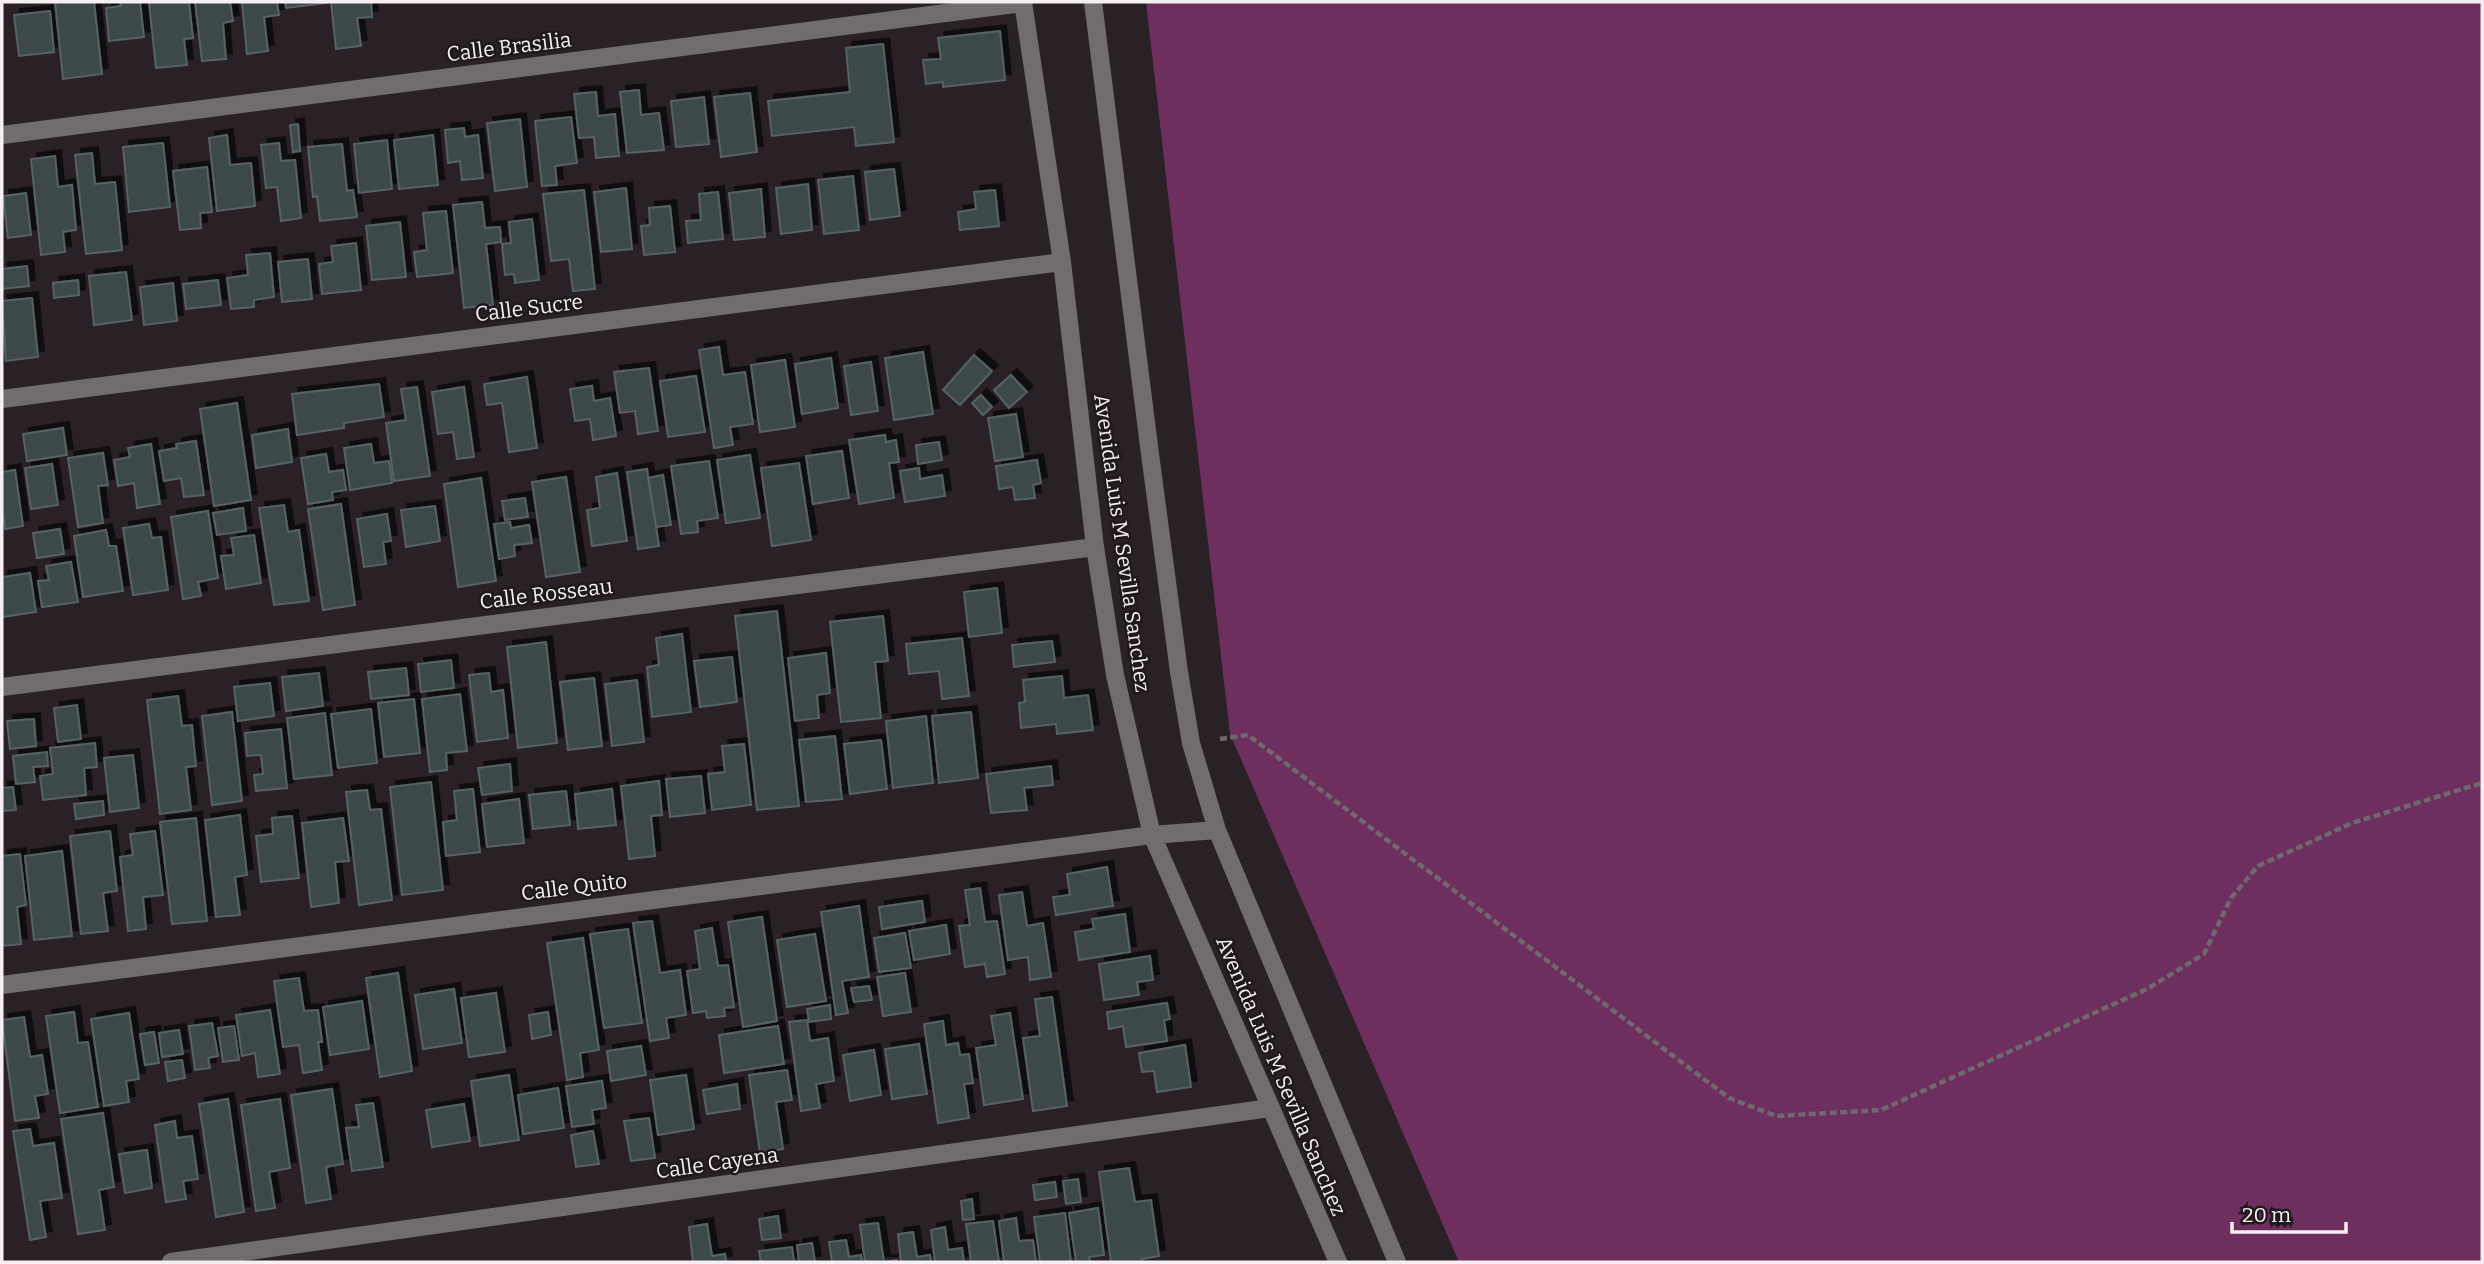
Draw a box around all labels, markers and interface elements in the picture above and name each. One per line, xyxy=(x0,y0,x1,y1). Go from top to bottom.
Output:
street label: Calle Brasilia xyxy=(445,26,573,68)
street label: Calle Sucre xyxy=(474,288,584,328)
street label: Avenida Luis M Sevilla Sanchez xyxy=(1088,392,1156,694)
street label: Calle Rosseau xyxy=(478,573,614,615)
street label: Calle Quito xyxy=(519,868,629,906)
street label: Avenida Luis M Sevilla Sanchez xyxy=(1210,932,1352,1220)
street label: Calle Cayena xyxy=(654,1141,780,1184)
scale bar xyxy=(2232,1190,2346,1234)
text: 20 m xyxy=(2242,1202,2291,1228)

